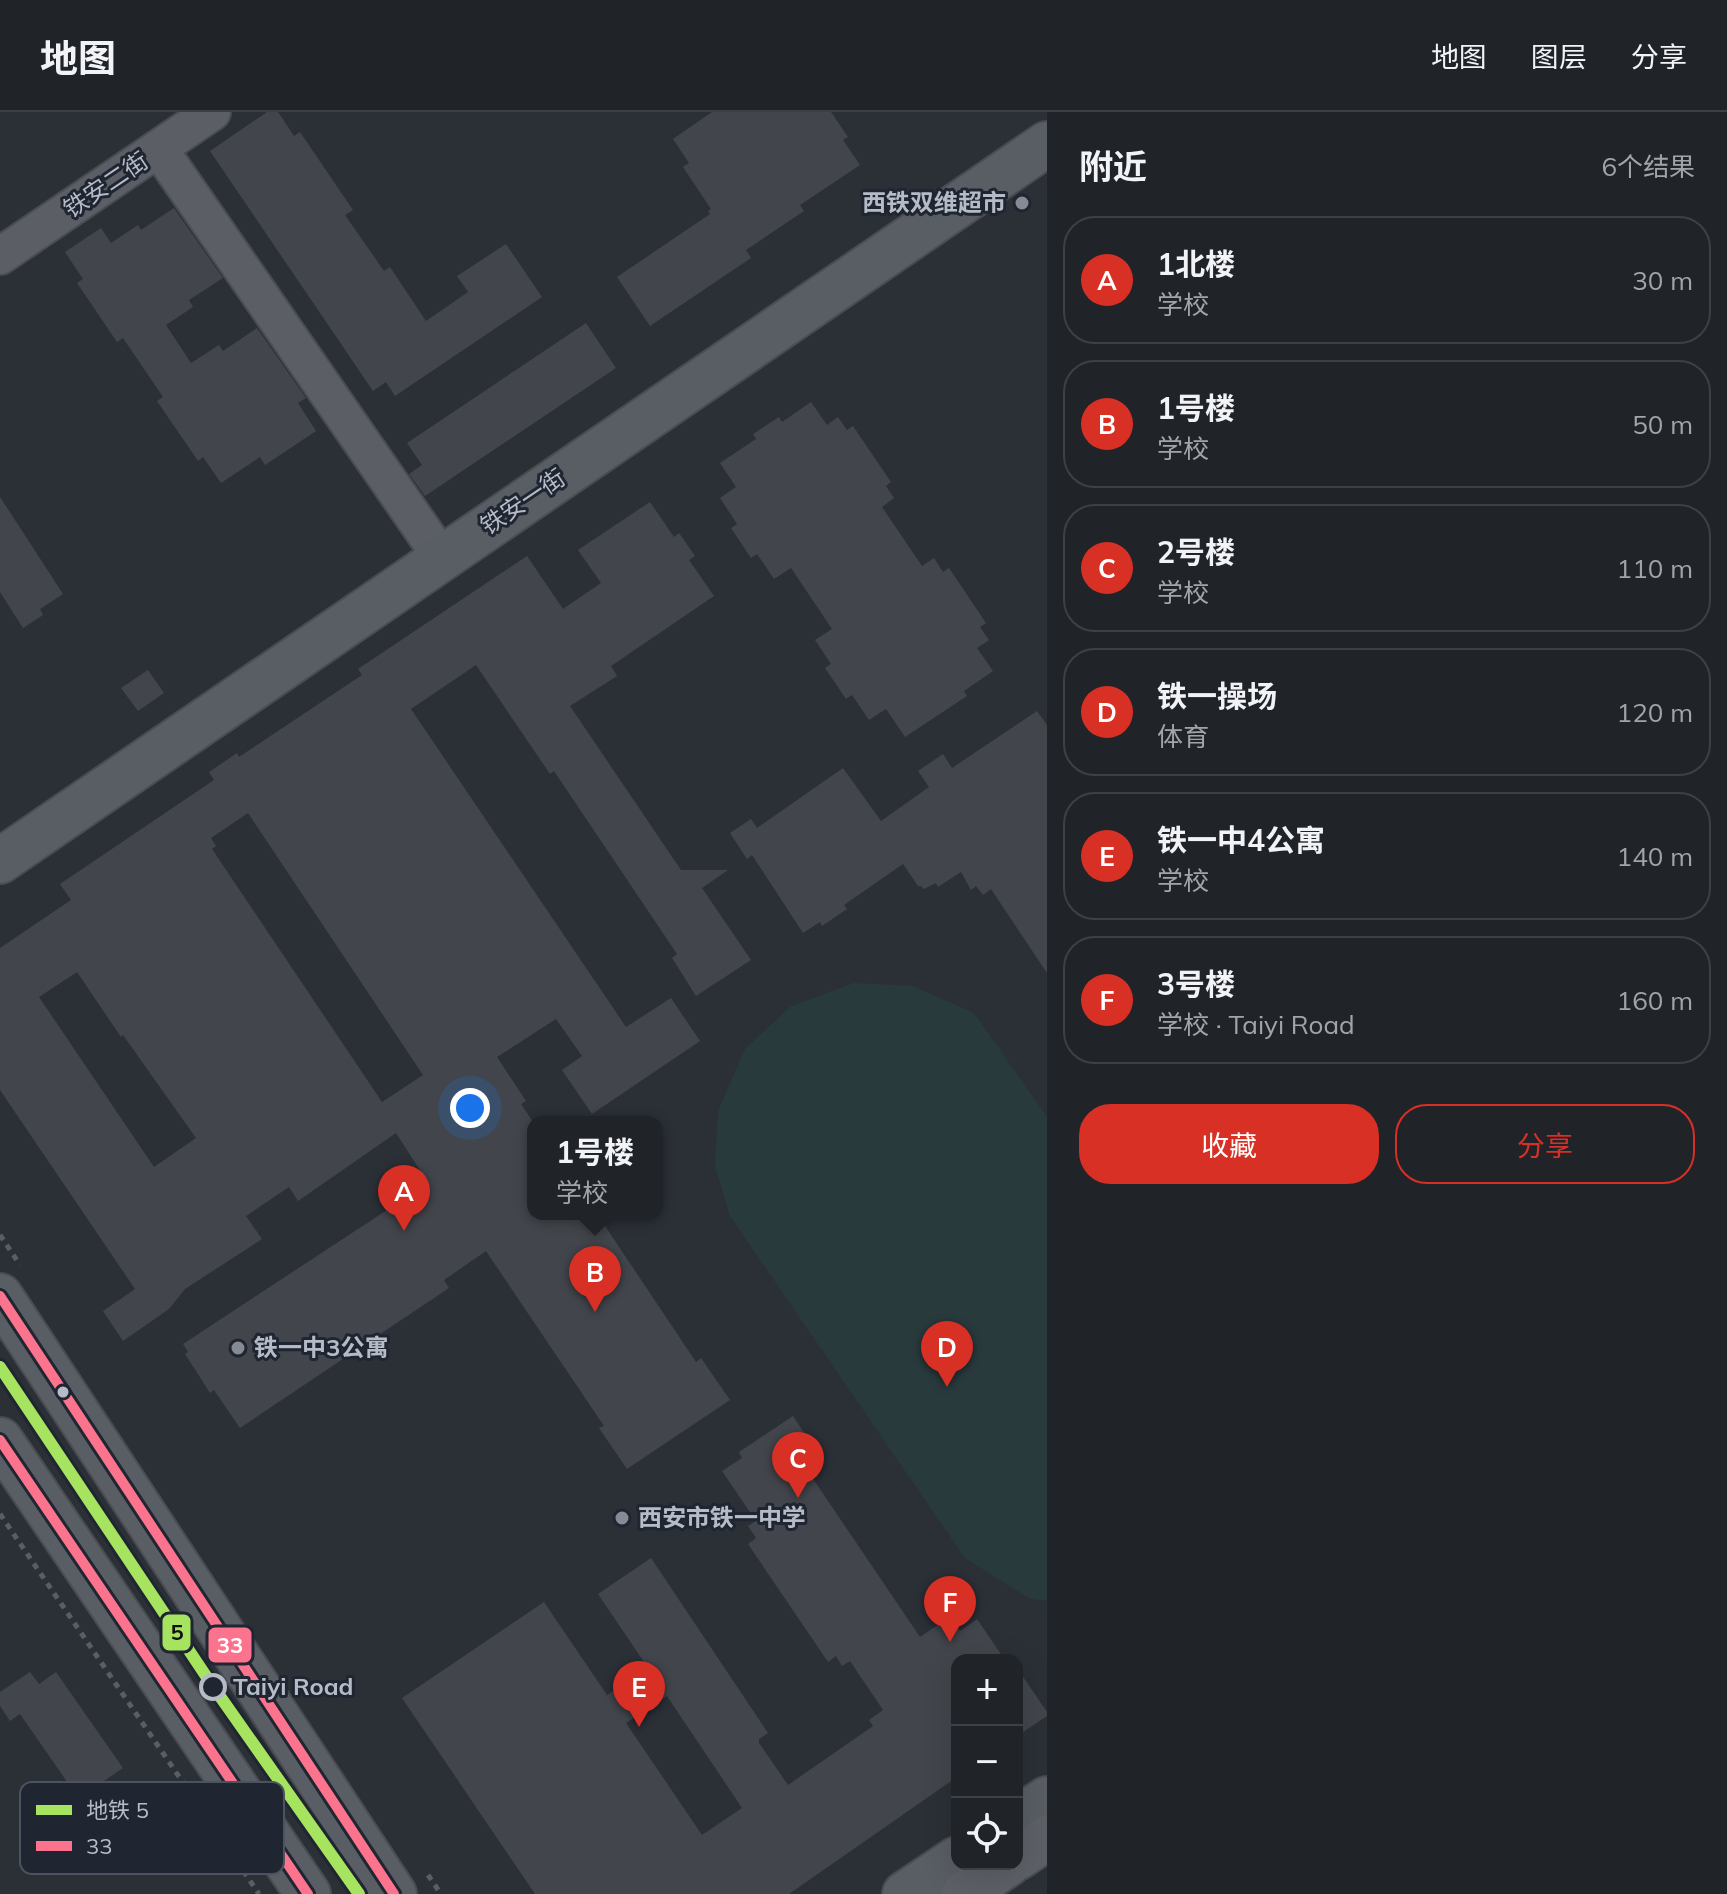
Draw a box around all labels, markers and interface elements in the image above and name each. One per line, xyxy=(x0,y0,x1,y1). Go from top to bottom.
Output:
text: 地图 xyxy=(40,34,116,82)
text: 地图 xyxy=(1431,39,1487,74)
text: 图层 xyxy=(1531,39,1587,74)
text: 分享 xyxy=(1631,39,1687,74)
street label: 铁安二街 xyxy=(57,145,154,223)
text: 附近 xyxy=(1079,145,1147,188)
text: 6个结果 xyxy=(1601,150,1695,183)
place label: 西铁双维超市 xyxy=(862,187,1006,217)
marker: 西铁双维超市 xyxy=(1013,194,1031,212)
text: 1北楼 xyxy=(1157,245,1235,283)
text: A xyxy=(1097,264,1117,297)
text: 30 m xyxy=(1632,264,1693,297)
text: 学校 xyxy=(1157,288,1209,321)
text: 1号楼 xyxy=(1157,389,1235,427)
text: B xyxy=(1098,408,1116,441)
text: 50 m xyxy=(1632,408,1693,441)
text: 学校 xyxy=(1157,432,1209,465)
street label: 铁安一街 xyxy=(474,462,571,540)
text: 2号楼 xyxy=(1157,533,1235,571)
text: C xyxy=(1098,552,1116,585)
text: 110 m xyxy=(1617,552,1693,585)
text: 学校 xyxy=(1157,576,1209,609)
text: 铁一操场 xyxy=(1157,677,1277,715)
text: D xyxy=(1097,696,1117,729)
text: 120 m xyxy=(1617,696,1693,729)
text: 体育 xyxy=(1157,720,1209,753)
text: 铁一中4公寓 xyxy=(1157,821,1325,859)
text: E xyxy=(1099,840,1115,873)
text: 140 m xyxy=(1617,840,1693,873)
text: 学校 xyxy=(1157,864,1209,897)
text: 3号楼 xyxy=(1157,965,1235,1003)
text: F xyxy=(1100,984,1114,1017)
text: 160 m xyxy=(1617,984,1693,1017)
text: 学校 · Taiyi Road xyxy=(1157,1008,1355,1041)
your location xyxy=(450,1088,490,1128)
button: 收藏 xyxy=(1079,1104,1379,1184)
button: 分享 xyxy=(1395,1104,1695,1184)
popup xyxy=(527,1116,663,1220)
text: 1号楼 xyxy=(556,1133,634,1171)
pin: A xyxy=(378,1165,430,1231)
text: 学校 xyxy=(556,1176,608,1209)
pin: B xyxy=(569,1246,621,1312)
pin: D xyxy=(921,1321,973,1387)
place label: 铁一中3公寓 xyxy=(254,1332,388,1362)
marker: 铁一中3公寓 xyxy=(229,1339,247,1357)
unlabelled marker xyxy=(55,1384,71,1400)
pin: C xyxy=(772,1432,824,1498)
place label: 西安市铁一中学 xyxy=(638,1502,806,1532)
marker: 西安市铁一中学 xyxy=(613,1509,631,1527)
pin: F xyxy=(924,1576,976,1642)
line badge: 5 xyxy=(161,1613,192,1652)
text: 5 xyxy=(170,1618,184,1646)
line badge: 33 xyxy=(207,1626,253,1664)
text: 33 xyxy=(217,1631,243,1659)
map controls xyxy=(951,1654,1023,1870)
button: + xyxy=(951,1654,1023,1726)
pin: E xyxy=(613,1661,665,1727)
place label: Taiyi Road xyxy=(233,1671,354,1701)
marker: Taiyi Road xyxy=(200,1674,226,1700)
button: − xyxy=(951,1726,1023,1798)
legend xyxy=(20,1782,284,1874)
text: 地铁 5 xyxy=(86,1796,149,1824)
button: locate xyxy=(951,1798,1023,1870)
text: 33 xyxy=(86,1832,112,1860)

